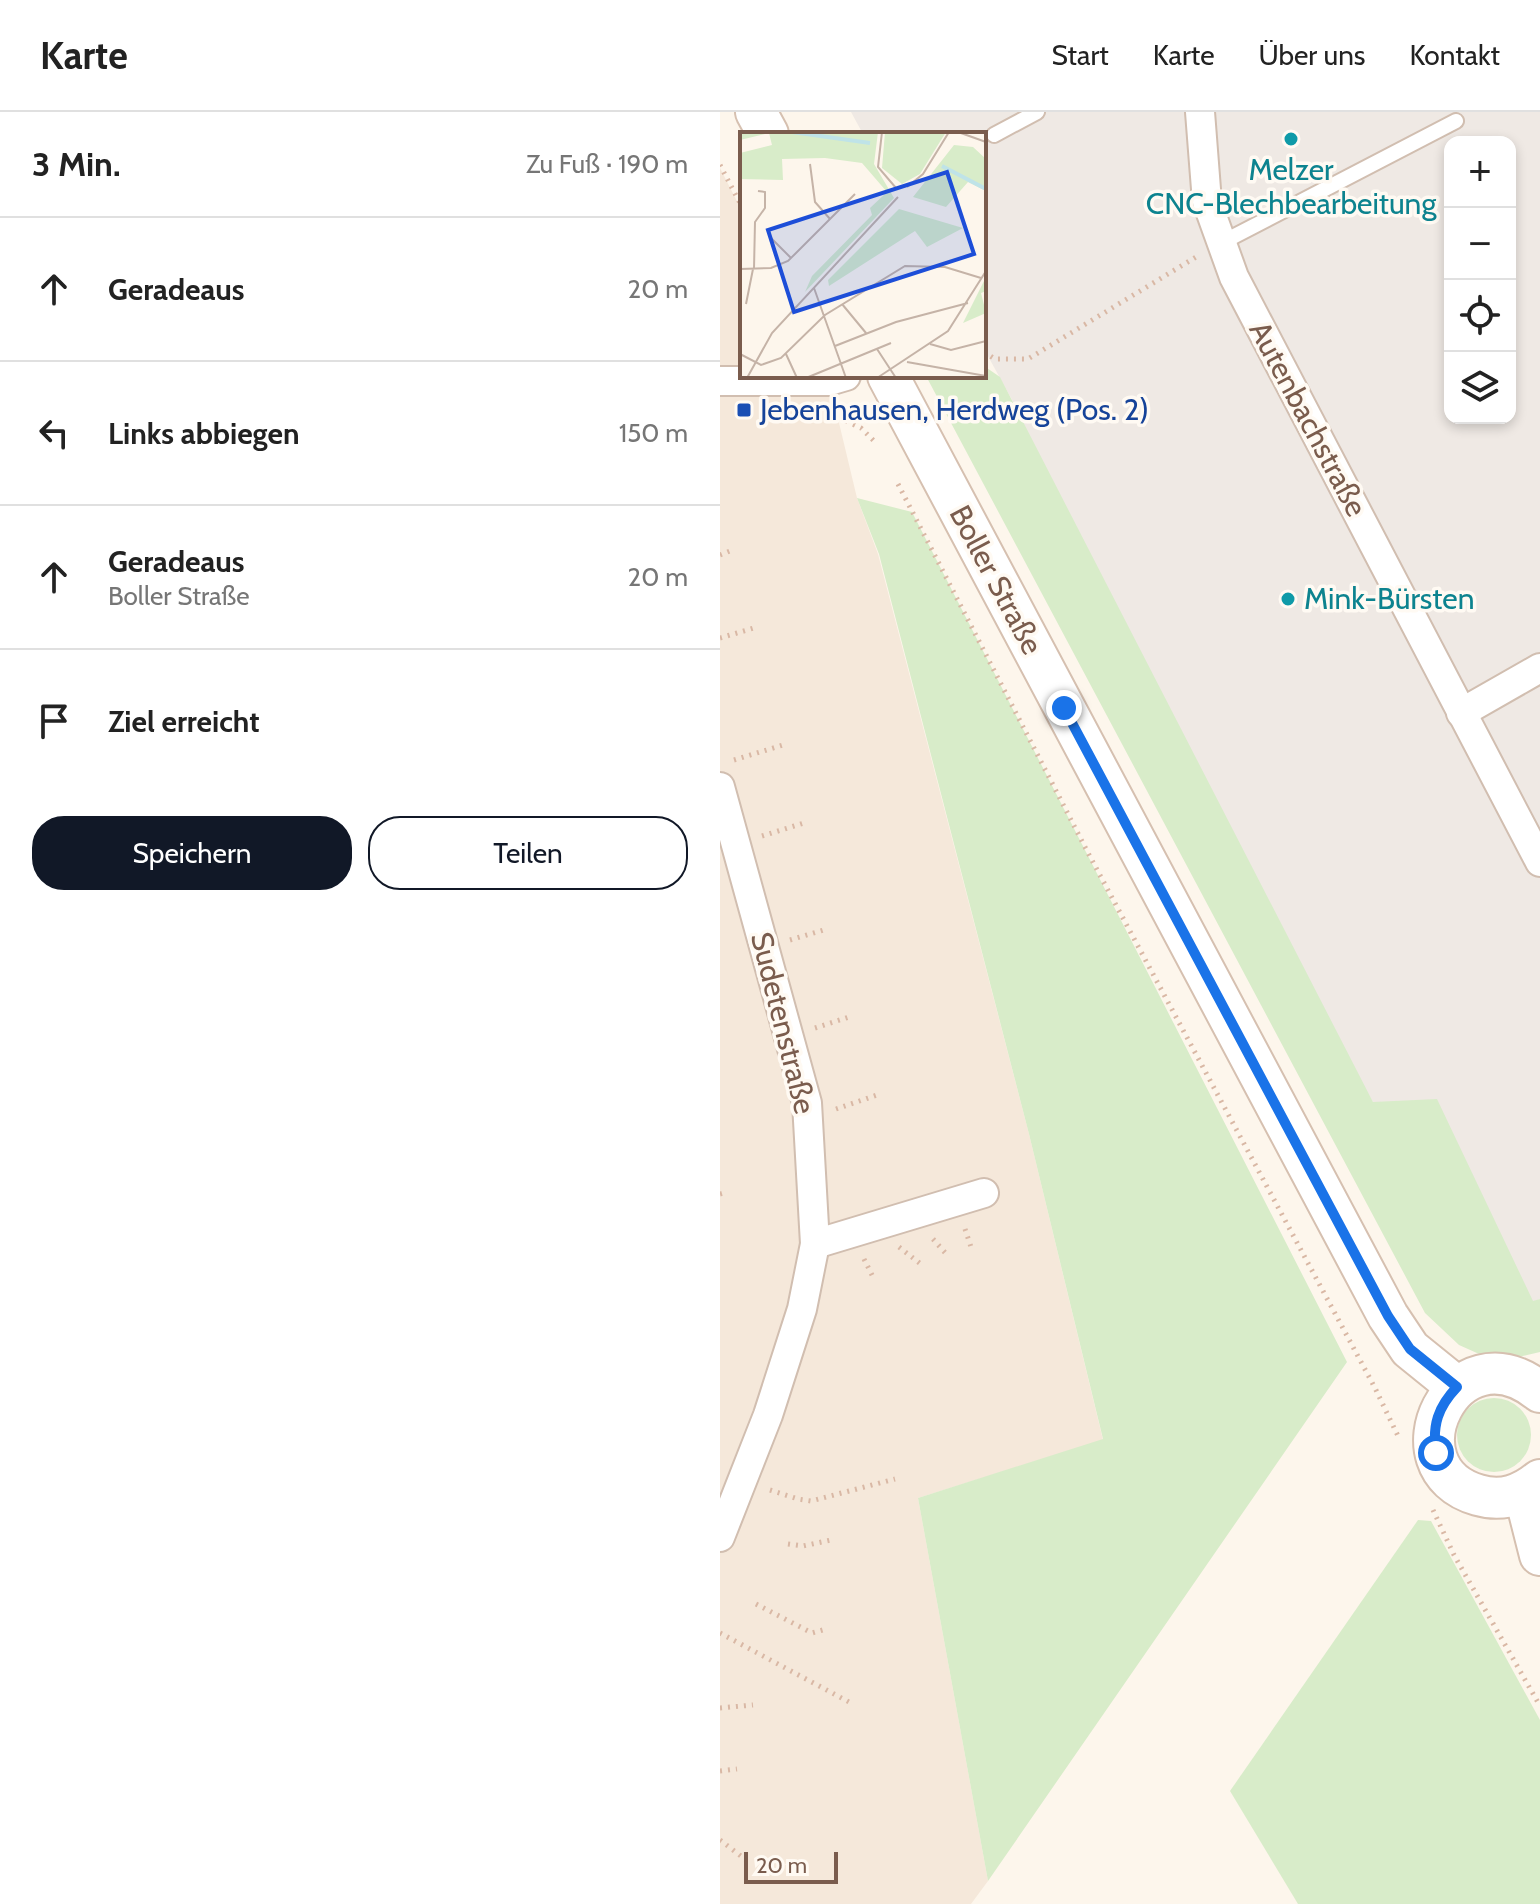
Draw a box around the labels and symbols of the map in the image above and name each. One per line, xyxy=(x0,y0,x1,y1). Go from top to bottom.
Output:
marker: Melzer CNC-Blechbearbeitung xyxy=(1282,130,1300,148)
inset map xyxy=(740,132,986,378)
place label: Melzer CNC-Blechbearbeitung xyxy=(1146,151,1437,222)
street label: Autenbachstraße xyxy=(1241,315,1375,523)
place label: Jebenhausen, Herdweg (Pos. 2) xyxy=(759,391,1149,428)
marker: Jebenhausen, Herdweg (Pos. 2) xyxy=(735,401,753,419)
street label: Boller Straße xyxy=(942,499,1051,661)
place label: Mink-Bürsten xyxy=(1304,580,1474,617)
marker: Mink-Bürsten xyxy=(1279,590,1297,608)
route end xyxy=(1046,690,1082,726)
street label: Sudetenstraße xyxy=(743,928,824,1118)
route start xyxy=(1418,1435,1454,1471)
scale bar xyxy=(744,1848,838,1884)

